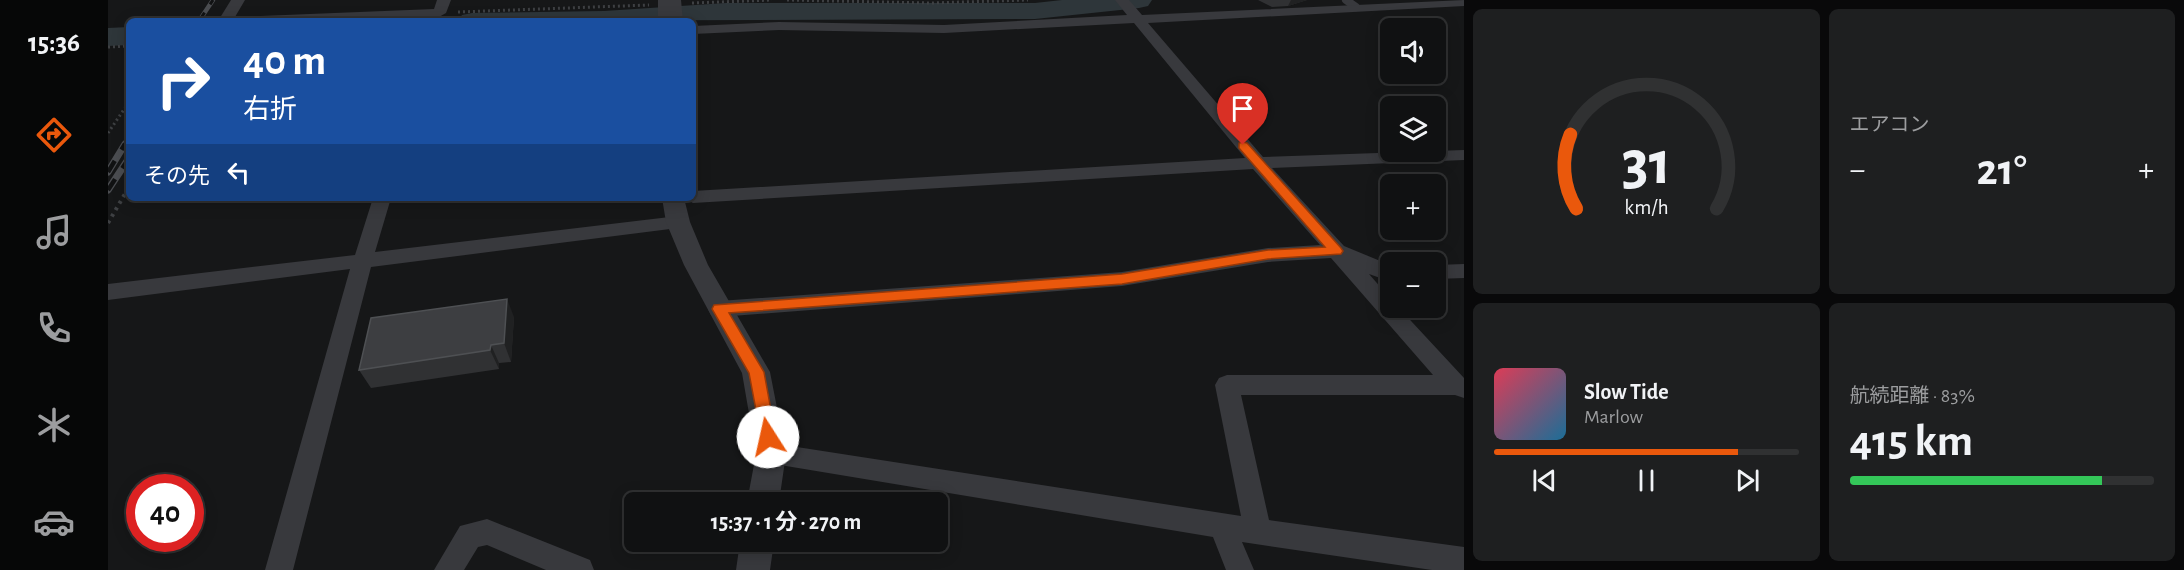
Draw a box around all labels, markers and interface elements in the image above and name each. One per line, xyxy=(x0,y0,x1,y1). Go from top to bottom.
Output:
map controls xyxy=(1380,18,1446,318)
button: sound xyxy=(1380,18,1446,84)
text: 15:36 xyxy=(28,29,80,56)
text: 40 m xyxy=(243,40,326,82)
icon: right xyxy=(144,42,222,120)
pin xyxy=(1217,83,1268,145)
icon: arrive xyxy=(1226,92,1259,125)
text: 右折 xyxy=(243,96,297,123)
button: layers xyxy=(1380,96,1446,162)
icon: directions xyxy=(33,114,75,156)
text: エアコン xyxy=(1850,115,1930,135)
text: 31 xyxy=(1622,133,1671,195)
text: 21° xyxy=(1976,148,2027,193)
text: − xyxy=(1850,154,1865,187)
text: + xyxy=(2138,154,2154,187)
icon: left xyxy=(222,156,255,189)
text: その先 xyxy=(144,165,210,187)
button: + xyxy=(1380,174,1446,240)
text: km/h xyxy=(1624,197,1668,218)
icon: music xyxy=(33,211,75,253)
button: − xyxy=(1380,252,1446,318)
icon: phone xyxy=(33,307,75,349)
text: Slow Tide xyxy=(1584,381,1669,403)
text: 航続距離 · 83% xyxy=(1850,386,1975,406)
icon: climate xyxy=(33,404,75,446)
position arrow xyxy=(736,405,800,469)
text: Marlow xyxy=(1584,407,1643,427)
text: 415 km xyxy=(1850,419,1973,464)
icon: previous xyxy=(1528,464,1561,497)
icon: pause xyxy=(1630,464,1663,497)
icon: next xyxy=(1731,464,1764,497)
speed limit sign: 40 xyxy=(126,474,204,552)
icon: car xyxy=(33,501,75,543)
text: 15:37 · 1 分 · 270 m xyxy=(711,511,861,533)

